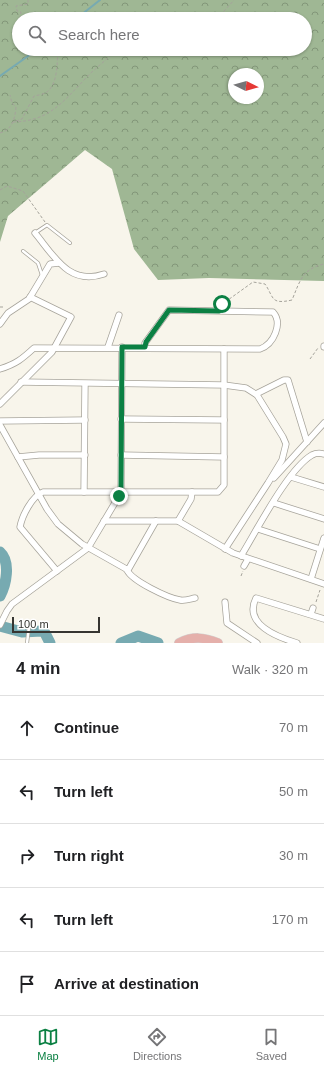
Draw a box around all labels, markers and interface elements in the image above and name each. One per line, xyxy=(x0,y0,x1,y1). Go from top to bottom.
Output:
search box xyxy=(12,12,312,56)
icon: search xyxy=(26,23,48,45)
text: Search here xyxy=(58,26,140,43)
north arrow xyxy=(228,68,264,104)
route start xyxy=(213,295,231,313)
route end xyxy=(110,487,128,505)
scale bar xyxy=(12,615,100,634)
text: 100 m xyxy=(18,618,49,630)
text: 4 min xyxy=(16,659,60,678)
text: Walk · 320 m xyxy=(232,662,308,677)
icon: ahead xyxy=(16,717,38,739)
text: Continue xyxy=(54,719,119,736)
text: 70 m xyxy=(279,720,308,735)
icon: left xyxy=(16,781,38,803)
text: Turn left xyxy=(54,783,113,800)
text: 50 m xyxy=(279,784,308,799)
icon: right xyxy=(16,845,38,867)
text: Turn right xyxy=(54,847,124,864)
text: 30 m xyxy=(279,848,308,863)
icon: left xyxy=(16,909,38,931)
text: Turn left xyxy=(54,911,113,928)
text: 170 m xyxy=(272,912,308,927)
icon: arrive xyxy=(16,973,38,995)
text: Arrive at destination xyxy=(54,975,199,992)
tab: Map xyxy=(37,1026,59,1062)
tab: Directions xyxy=(133,1026,182,1062)
tab: Saved xyxy=(256,1026,287,1062)

